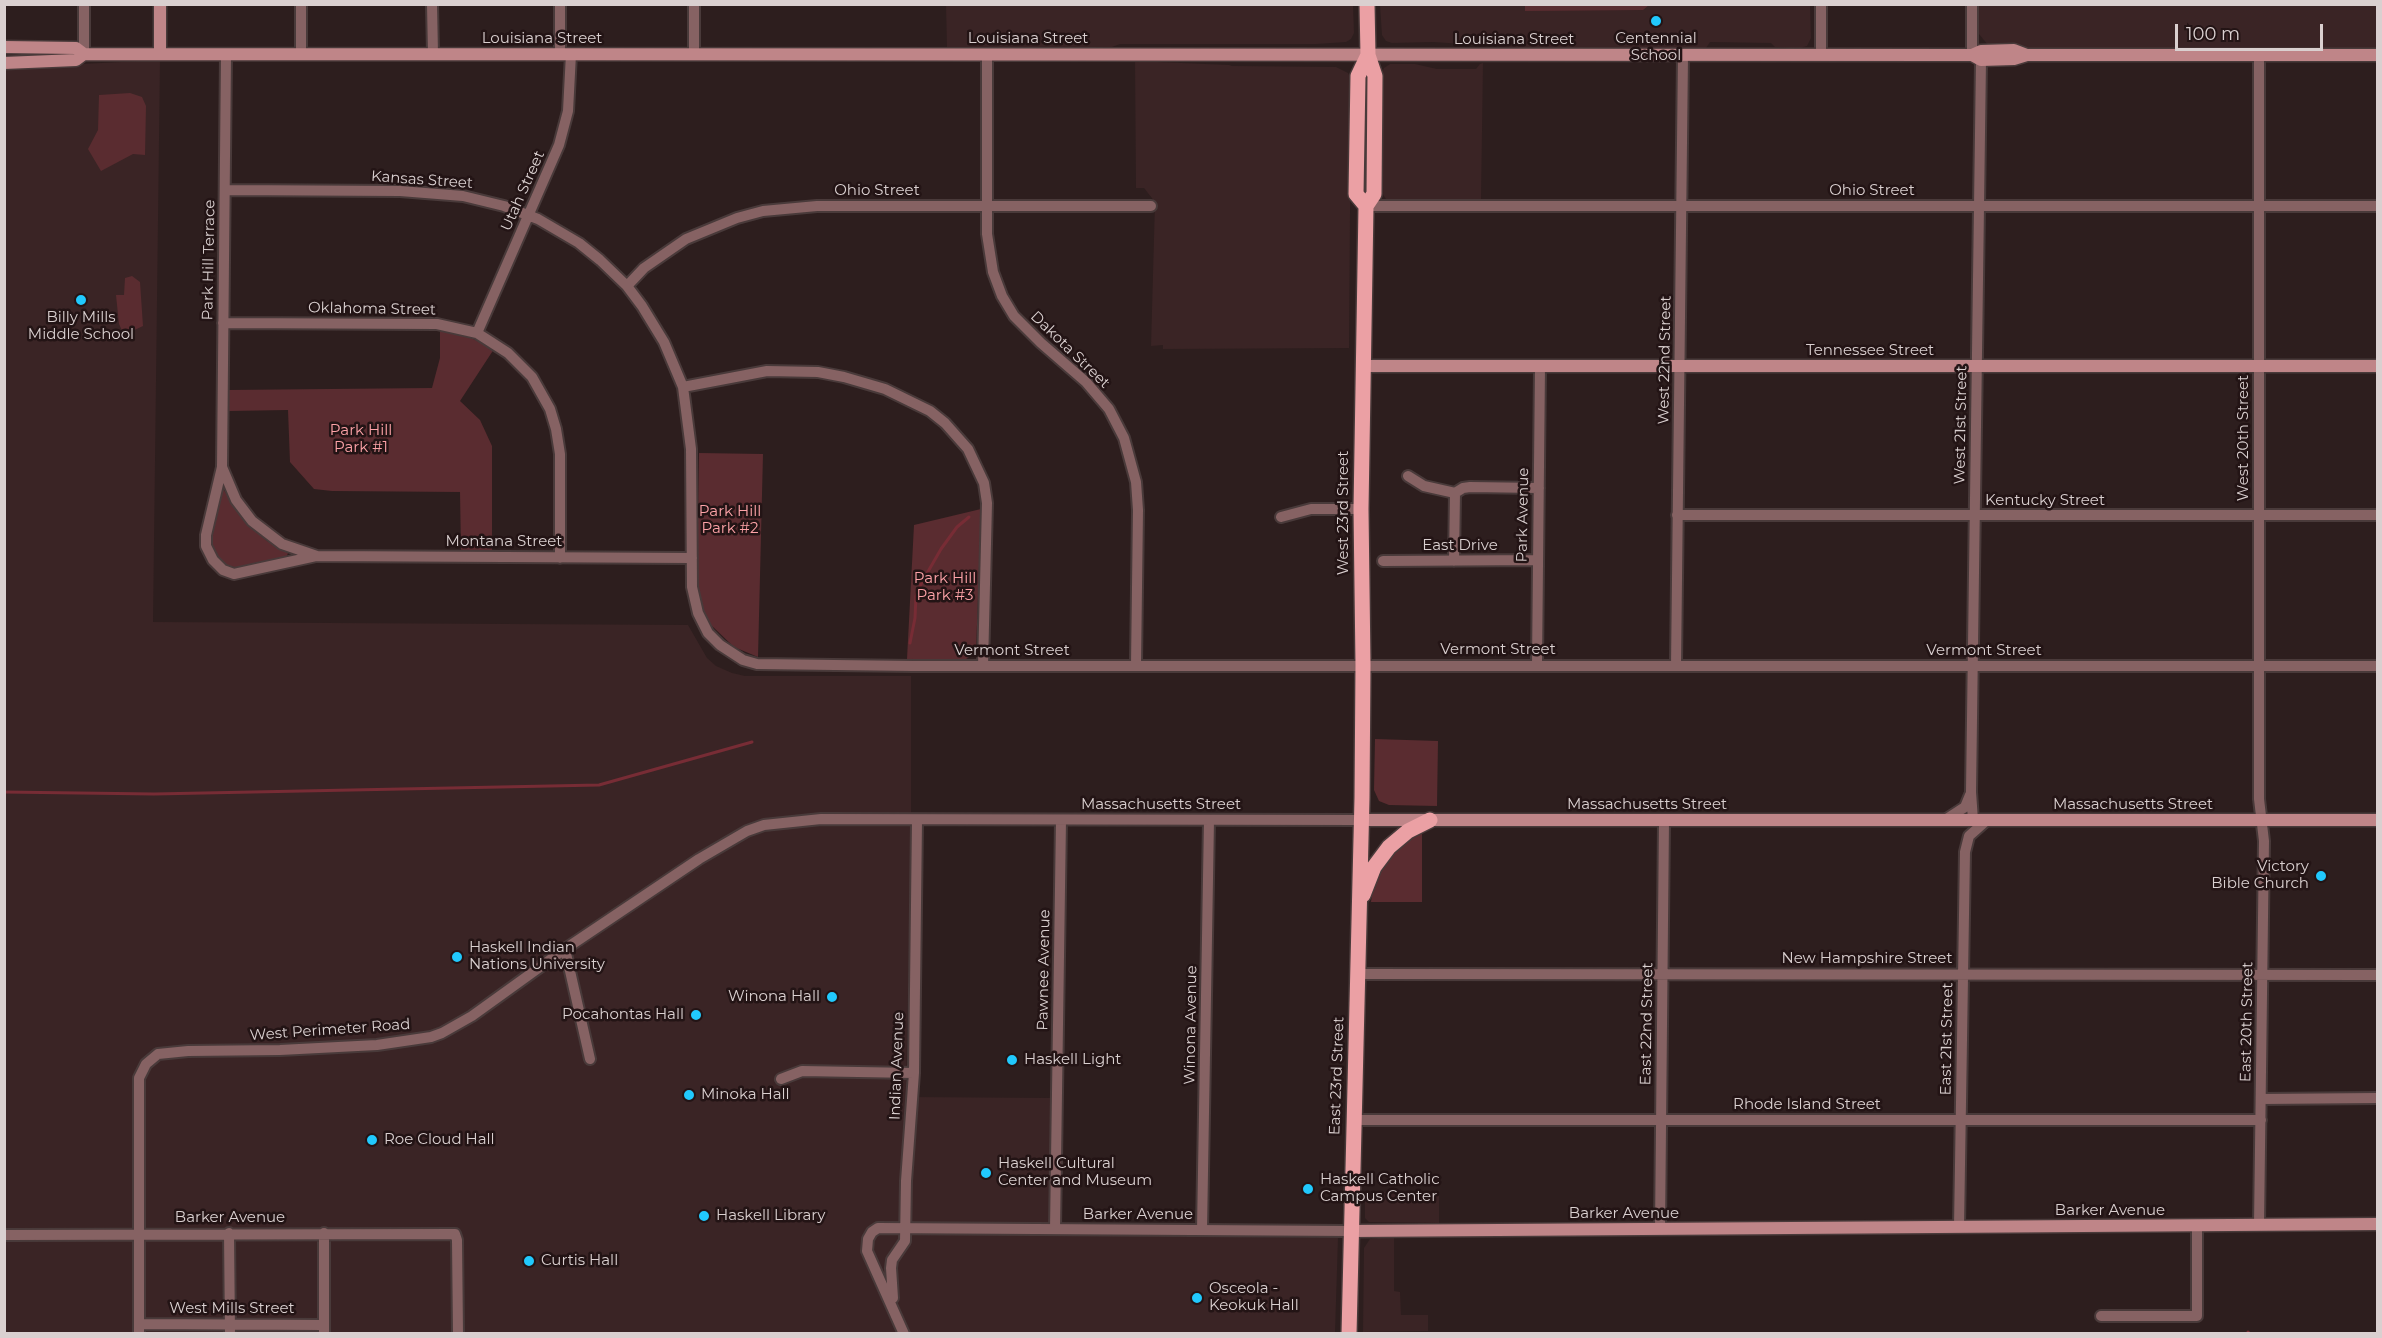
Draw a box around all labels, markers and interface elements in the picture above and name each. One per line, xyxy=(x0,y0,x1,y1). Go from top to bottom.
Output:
scale bar xyxy=(2178,12,2326,50)
marker: Centennial School xyxy=(1649,14,1663,28)
text: 100 m xyxy=(2186,23,2240,45)
street label: Louisiana Street xyxy=(482,30,602,48)
street label: Louisiana Street xyxy=(968,30,1088,48)
place label: Centennial School xyxy=(1615,30,1697,65)
street label: Louisiana Street xyxy=(1454,31,1574,49)
street label: Utah Street xyxy=(497,148,549,234)
street label: Kansas Street xyxy=(370,167,474,193)
street label: Ohio Street xyxy=(834,182,920,200)
street label: Ohio Street xyxy=(1829,182,1915,200)
street label: Park Hill Terrace xyxy=(199,199,219,321)
marker: Billy Mills Middle School xyxy=(74,293,88,307)
street label: West 22nd Street xyxy=(1655,295,1675,425)
street label: Oklahoma Street xyxy=(308,299,436,319)
street label: Dakota Street xyxy=(1027,308,1113,392)
place label: Billy Mills Middle School xyxy=(28,309,134,344)
street label: Tennessee Street xyxy=(1806,342,1934,360)
street label: West 21st Street xyxy=(1951,365,1971,485)
street label: West 20th Street xyxy=(2235,375,2253,501)
park label: Park Hill Park #1 xyxy=(330,422,392,457)
street label: West 23rd Street xyxy=(1335,451,1353,575)
street label: Park Avenue xyxy=(1513,467,1533,563)
street label: Kentucky Street xyxy=(1985,492,2105,510)
park label: Park Hill Park #2 xyxy=(699,503,761,538)
street label: Montana Street xyxy=(446,533,562,551)
street label: East Drive xyxy=(1422,537,1498,555)
park label: Park Hill Park #3 xyxy=(914,570,976,605)
street label: Vermont Street xyxy=(1440,641,1556,659)
street label: Vermont Street xyxy=(954,642,1070,660)
street label: Vermont Street xyxy=(1926,642,2042,660)
street label: Massachusetts Street xyxy=(1081,796,1241,814)
street label: Massachusetts Street xyxy=(1567,796,1727,814)
street label: Massachusetts Street xyxy=(2053,796,2213,814)
place label: Victory Bible Church xyxy=(2211,858,2309,893)
marker: Victory Bible Church xyxy=(2314,869,2328,883)
street label: Pawnee Avenue xyxy=(1034,909,1054,1031)
place label: Haskell Indian Nations University xyxy=(469,939,605,974)
marker: Haskell Indian Nations University xyxy=(450,950,464,964)
street label: New Hampshire Street xyxy=(1781,950,1953,968)
street label: East 22nd Street xyxy=(1637,962,1657,1086)
street label: East 20th Street xyxy=(2237,962,2257,1082)
street label: Winona Avenue xyxy=(1181,965,1201,1085)
street label: East 21st Street xyxy=(1937,982,1957,1096)
place label: Winona Hall xyxy=(728,988,820,1006)
marker: Winona Hall xyxy=(825,990,839,1004)
place label: Pocahontas Hall xyxy=(562,1006,684,1024)
marker: Pocahontas Hall xyxy=(689,1008,703,1022)
street label: Indian Avenue xyxy=(886,1012,908,1120)
street label: West Perimeter Road xyxy=(249,1015,411,1045)
street label: East 23rd Street xyxy=(1326,1017,1348,1135)
place label: Haskell Light xyxy=(1024,1051,1121,1069)
marker: Haskell Light xyxy=(1005,1053,1019,1067)
place label: Minoka Hall xyxy=(701,1086,790,1104)
marker: Minoka Hall xyxy=(682,1088,696,1102)
street label: Rhode Island Street xyxy=(1733,1096,1881,1114)
place label: Roe Cloud Hall xyxy=(384,1131,495,1149)
marker: Roe Cloud Hall xyxy=(365,1133,379,1147)
place label: Haskell Cultural Center and Museum xyxy=(998,1155,1152,1190)
marker: Haskell Cultural Center and Museum xyxy=(979,1166,993,1180)
place label: Haskell Catholic Campus Center xyxy=(1320,1171,1440,1206)
marker: Haskell Catholic Campus Center xyxy=(1301,1182,1315,1196)
street label: Barker Avenue xyxy=(2055,1202,2165,1220)
street label: Barker Avenue xyxy=(1569,1205,1679,1223)
street label: Barker Avenue xyxy=(1083,1206,1193,1224)
place label: Haskell Library xyxy=(716,1207,825,1225)
street label: Barker Avenue xyxy=(175,1209,285,1227)
marker: Haskell Library xyxy=(697,1209,711,1223)
place label: Curtis Hall xyxy=(541,1252,618,1270)
marker: Curtis Hall xyxy=(522,1254,536,1268)
place label: Osceola - Keokuk Hall xyxy=(1209,1280,1299,1315)
marker: Osceola - Keokuk Hall xyxy=(1190,1291,1204,1305)
street label: West Mills Street xyxy=(169,1300,295,1318)

